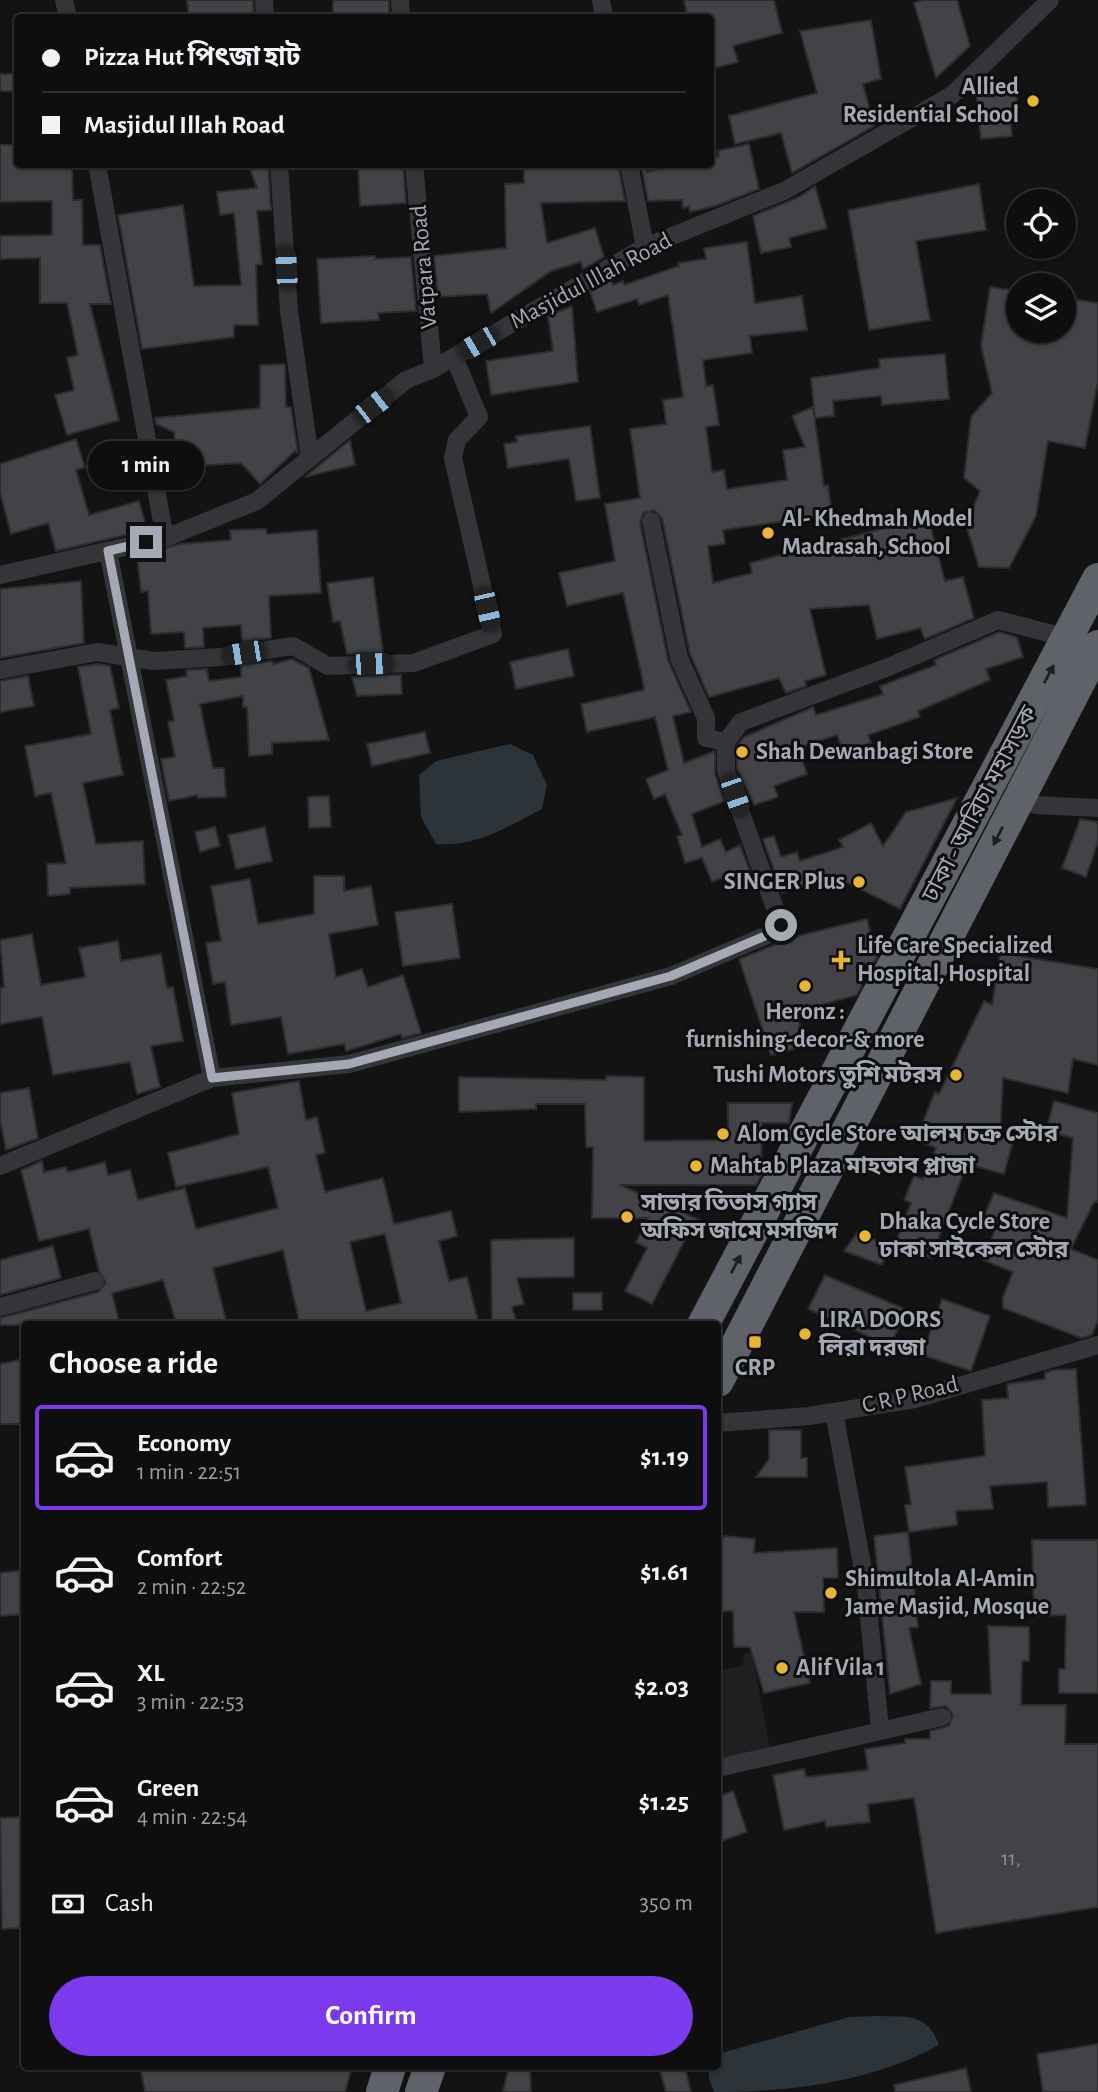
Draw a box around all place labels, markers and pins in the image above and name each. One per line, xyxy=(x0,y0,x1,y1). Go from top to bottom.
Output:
place label: Allied Residential School xyxy=(843,75,1019,127)
marker: Allied Residential School xyxy=(1025,93,1041,109)
place label: Al- Khedmah Model Madrasah, School xyxy=(782,507,973,559)
marker: Al- Khedmah Model Madrasah, School xyxy=(760,525,776,541)
place label: Shah Dewanbagi Store xyxy=(756,740,973,764)
marker: Shah Dewanbagi Store xyxy=(734,744,750,760)
place label: SINGER Plus xyxy=(724,870,845,894)
marker: SINGER Plus xyxy=(851,874,867,890)
place label: Life Care Specialized Hospital, Hospital xyxy=(857,934,1053,986)
marker: Life Care Specialized Hospital, Hospital xyxy=(831,950,851,970)
marker: Heronz : furnishing-decor-& more xyxy=(797,978,813,994)
place label: Heronz : furnishing-decor-& more xyxy=(685,1000,925,1052)
place label: Tushi Motors তুশি মটরস xyxy=(713,1060,943,1089)
marker: Tushi Motors তুশি মটরস xyxy=(948,1067,964,1083)
place label: Alom Cycle Store আলম চক্র স্টোর xyxy=(737,1119,1059,1146)
marker: Alom Cycle Store আলম চক্র স্টোর xyxy=(715,1126,731,1142)
place label: Mahtab Plaza মাহতাব প্লাজা xyxy=(710,1154,976,1178)
marker: Mahtab Plaza মাহতাব প্লাজা xyxy=(688,1158,704,1174)
place label: সাভার তিতাস গ্যাস অফিস জামে মসজিদ xyxy=(640,1188,838,1243)
marker: সাভার তিতাস গ্যাস অফিস জামে মসজিদ xyxy=(619,1209,635,1225)
place label: Dhaka Cycle Store ঢাকা সাইকেল স্টোর xyxy=(878,1210,1069,1262)
marker: Dhaka Cycle Store ঢাকা সাইকেল স্টোর xyxy=(857,1228,873,1244)
place label: LIRA DOORS লিরা দরজা xyxy=(818,1308,941,1360)
marker: LIRA DOORS লিরা দরজা xyxy=(797,1326,813,1342)
marker: CRP xyxy=(747,1334,763,1350)
place label: CRP xyxy=(735,1356,775,1380)
place label: Shimultola Al-Amin Jame Masjid, Mosque xyxy=(845,1567,1049,1619)
marker: Shimultola Al-Amin Jame Masjid, Mosque xyxy=(823,1585,839,1601)
place label: Alif Vila 1 xyxy=(796,1656,885,1680)
marker: Alif Vila 1 xyxy=(774,1660,790,1676)

